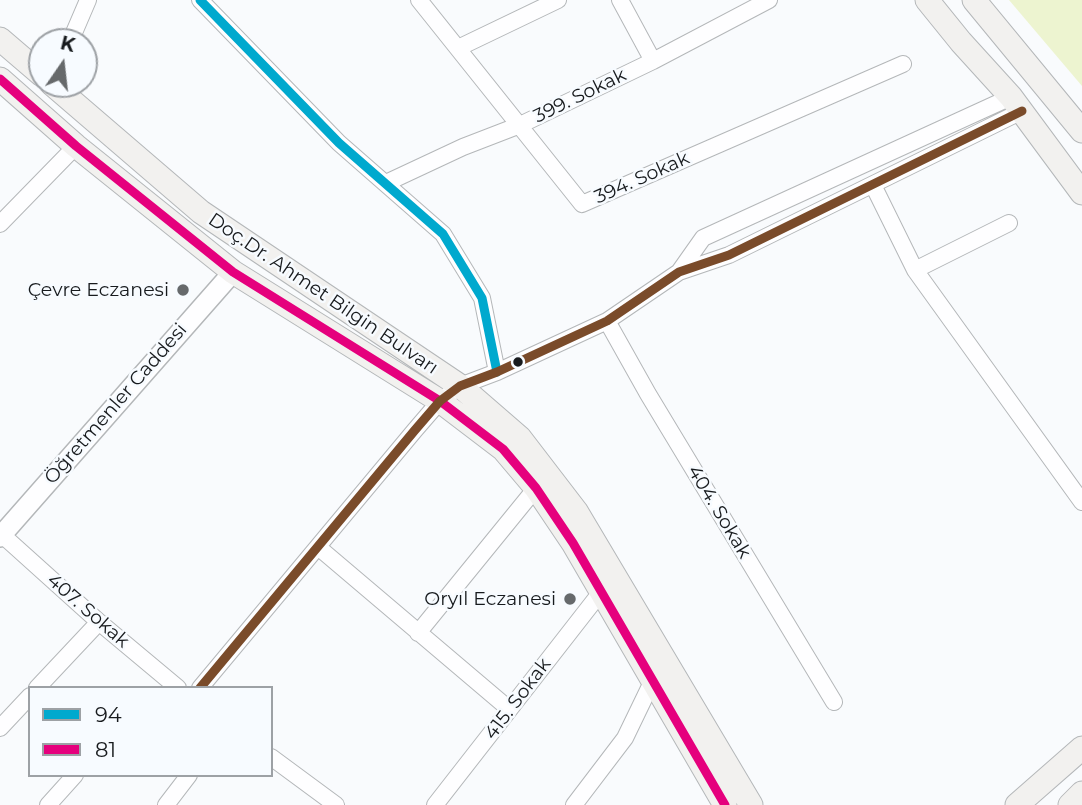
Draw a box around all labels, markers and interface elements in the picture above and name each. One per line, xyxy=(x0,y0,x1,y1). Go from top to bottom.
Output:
north arrow xyxy=(28,28,98,98)
text: K xyxy=(58,31,77,57)
street label: 399. Sokak xyxy=(530,64,630,128)
street label: 394. Sokak xyxy=(591,147,693,209)
street label: Doç.Dr. Ahmet Bilgin Bulvarı xyxy=(204,208,442,380)
place label: Çevre Eczanesi xyxy=(28,279,169,301)
marker: Çevre Eczanesi xyxy=(175,282,191,298)
street label: Öğretmenler Caddesi xyxy=(40,319,192,489)
unlabelled marker xyxy=(511,355,525,369)
street label: 404. Sokak xyxy=(682,461,756,563)
street label: 407. Sokak xyxy=(42,569,134,653)
place label: Oryıl Eczanesi xyxy=(424,588,556,610)
marker: Oryıl Eczanesi xyxy=(562,591,578,607)
street label: 415. Sokak xyxy=(480,654,556,744)
legend xyxy=(28,686,273,777)
text: 94 xyxy=(95,702,122,727)
text: 81 xyxy=(95,737,116,762)

